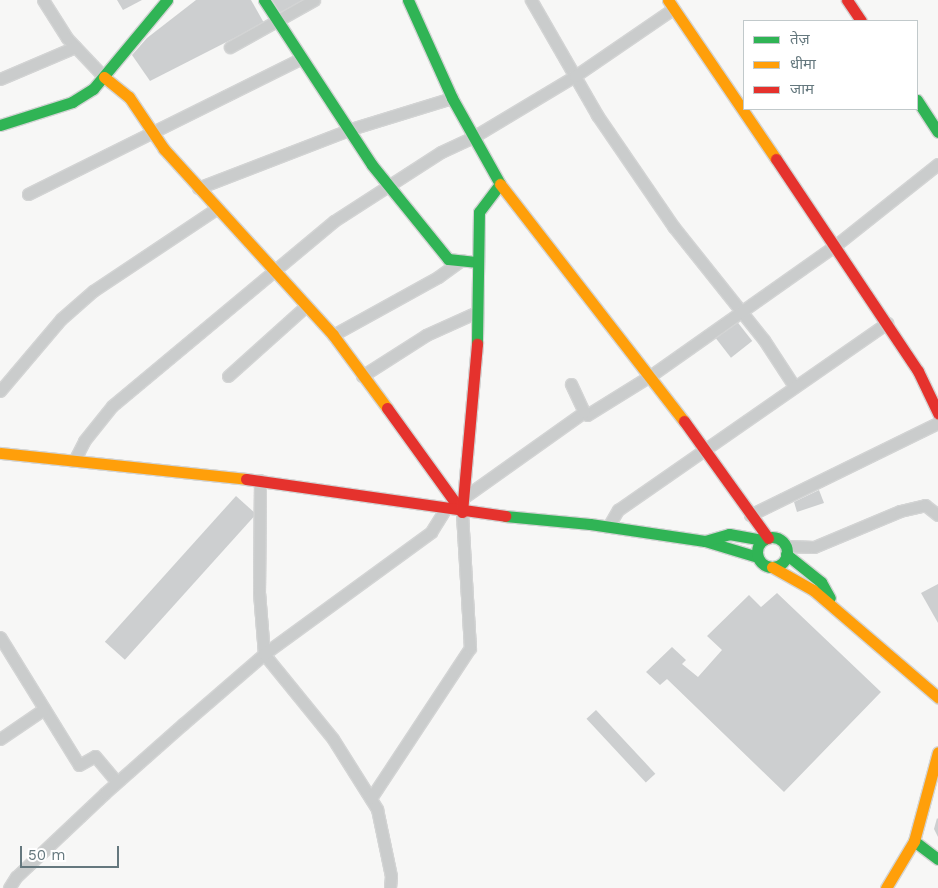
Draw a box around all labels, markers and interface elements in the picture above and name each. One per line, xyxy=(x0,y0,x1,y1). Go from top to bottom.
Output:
legend xyxy=(743,20,918,110)
text: तेज़ xyxy=(790,30,810,48)
text: धीमा xyxy=(790,55,816,73)
text: जाम xyxy=(790,80,814,98)
scale bar xyxy=(22,836,121,868)
text: 50 m xyxy=(28,846,65,864)

